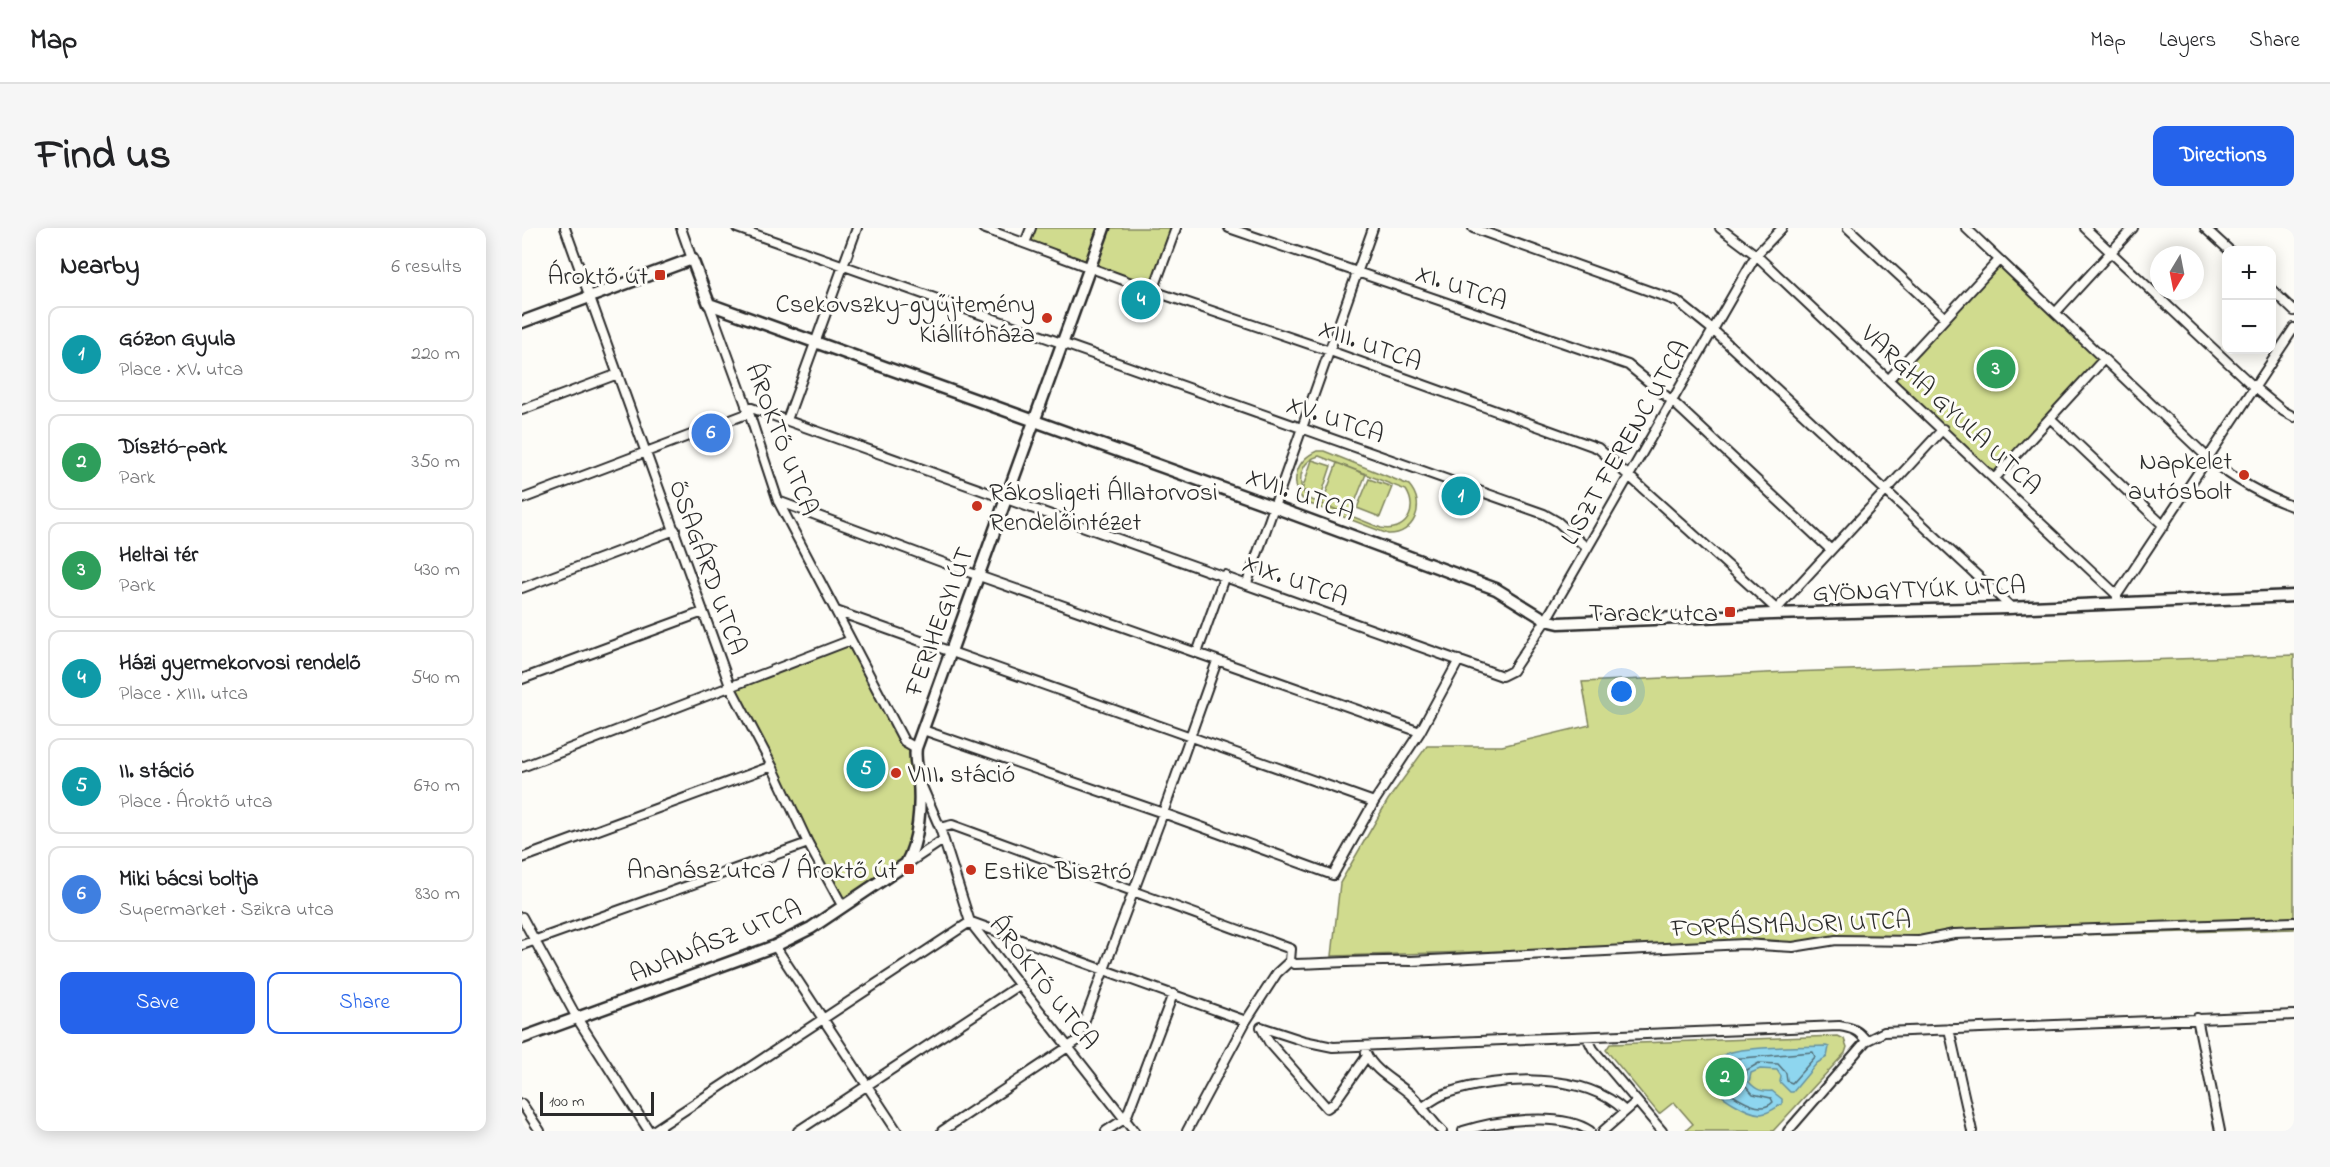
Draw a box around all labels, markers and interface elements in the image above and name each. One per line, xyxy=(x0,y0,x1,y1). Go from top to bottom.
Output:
text: Map xyxy=(30,21,77,62)
text: Map xyxy=(2090,26,2126,56)
text: Layers xyxy=(2159,26,2216,56)
text: Share xyxy=(2249,26,2300,56)
text: Find us xyxy=(36,126,171,187)
button: Directions xyxy=(2153,126,2294,186)
north arrow xyxy=(2150,246,2204,300)
map controls xyxy=(2222,246,2276,354)
button: + xyxy=(2222,246,2276,300)
text: Nearby xyxy=(60,248,139,286)
text: 6 results xyxy=(391,253,462,282)
street label: XI. UTCA xyxy=(1410,255,1512,322)
place label: Ároktő út xyxy=(548,259,648,297)
marker: Ároktő út xyxy=(653,268,667,282)
pin: 4 xyxy=(1122,278,1160,322)
place label: Csekovszky-gyűjtemény Kiállítóháza xyxy=(776,287,1035,355)
button: − xyxy=(2222,300,2276,354)
marker: Csekovszky-gyűjtemény Kiállítóháza xyxy=(1040,311,1054,325)
street label: XIII. UTCA xyxy=(1313,311,1427,383)
street label: VARGHA GYULA UTCA xyxy=(1850,316,2049,505)
text: Gózon Gyula xyxy=(119,324,235,356)
street label: LISZT FERENC UTCA xyxy=(1552,334,1701,553)
text: 1 xyxy=(78,340,85,369)
text: 220 m xyxy=(411,340,460,369)
pin: 3 xyxy=(1976,346,2016,392)
text: Place · XV. utca xyxy=(119,356,243,385)
street label: ÁROKTŐ UTCA xyxy=(734,358,827,522)
street label: XV. UTCA xyxy=(1281,386,1389,455)
pin: 6 xyxy=(692,410,730,456)
text: Dísztó-park xyxy=(119,432,227,464)
place label: Napkelet autósbolt xyxy=(2128,444,2232,512)
text: 2 xyxy=(77,448,86,477)
text: 350 m xyxy=(411,448,460,477)
street label: XVII. UTCA xyxy=(1240,459,1359,533)
text: Park xyxy=(119,464,155,493)
marker: Napkelet autósbolt xyxy=(2237,468,2251,482)
pin: 1 xyxy=(1442,474,1480,518)
street label: ŐSAGÁRD UTCA xyxy=(657,475,755,661)
place label: Rákosligeti Állatorvosi Rendelőintézet xyxy=(989,475,1218,543)
marker: Rákosligeti Állatorvosi Rendelőintézet xyxy=(970,499,984,513)
text: Heltai tér xyxy=(119,540,198,572)
street label: FERIHEGYI ÚT xyxy=(896,542,985,703)
street label: XIX. UTCA xyxy=(1237,545,1353,618)
text: 3 xyxy=(77,556,86,585)
text: 430 m xyxy=(414,556,460,585)
street label: GYÖNGYTYÚK UTCA xyxy=(1812,568,2026,614)
text: Park xyxy=(119,572,155,601)
place label: Tarack utca xyxy=(1588,596,1718,634)
marker: Tarack utca xyxy=(1723,605,1737,619)
text: Házi gyermekorvosi rendelő xyxy=(119,648,361,680)
text: 4 xyxy=(77,664,86,693)
text: 540 m xyxy=(411,664,460,693)
your location xyxy=(1607,677,1636,706)
text: Place · XIII. utca xyxy=(119,680,248,709)
pin: 5 xyxy=(846,746,886,792)
text: II. stáció xyxy=(119,756,194,788)
place label: VIII. stáció xyxy=(907,757,1015,795)
marker: VIII. stáció xyxy=(889,766,903,780)
text: 5 xyxy=(76,772,87,801)
text: 670 m xyxy=(414,772,460,801)
text: Place · Ároktő utca xyxy=(119,788,273,817)
place label: Ananász utca / Ároktő út xyxy=(627,853,897,891)
place label: Estike Bisztró xyxy=(983,854,1132,892)
marker: Ananász utca / Ároktő út xyxy=(902,862,916,876)
marker: Estike Bisztró xyxy=(964,863,978,877)
text: Miki bácsi boltja xyxy=(119,864,258,896)
text: 6 xyxy=(77,880,86,909)
text: 830 m xyxy=(415,880,460,909)
street label: ANANÁSZ UTCA xyxy=(624,891,808,995)
text: Supermarket · Szikra utca xyxy=(119,896,334,925)
street label: FORRÁSMAJORI UTCA xyxy=(1669,903,1912,949)
street label: ÁROKTŐ UTCA xyxy=(978,909,1107,1059)
button: Save xyxy=(60,972,255,1034)
button: Share xyxy=(267,972,462,1034)
pin: 2 xyxy=(1706,1054,1744,1100)
scale bar xyxy=(540,1089,654,1116)
text: 100 m xyxy=(549,1090,584,1114)

